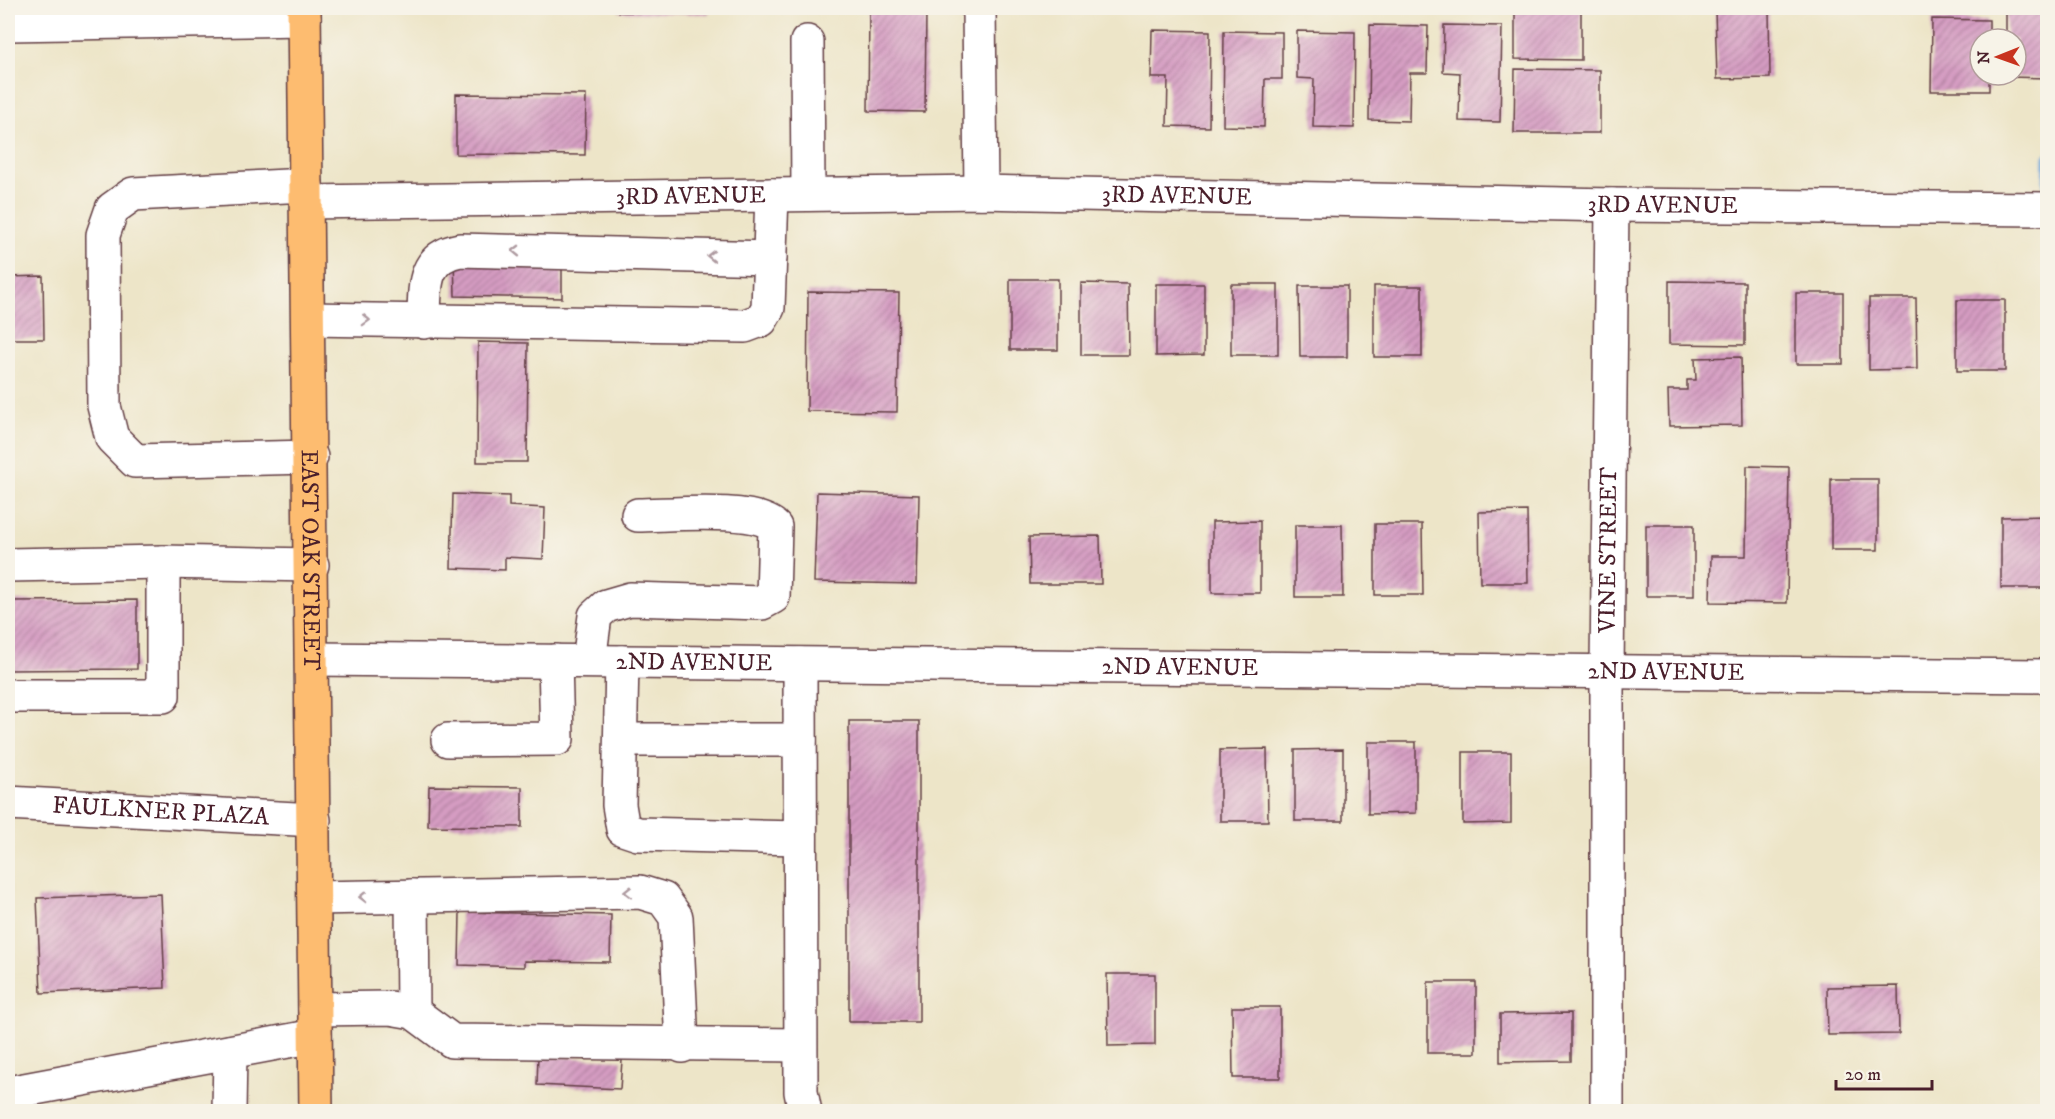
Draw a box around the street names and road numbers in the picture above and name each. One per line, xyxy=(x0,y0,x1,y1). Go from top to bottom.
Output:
street label: 3RD AVENUE xyxy=(1102,179,1252,213)
street label: 3RD AVENUE xyxy=(616,180,766,212)
street label: 3RD AVENUE xyxy=(1587,190,1738,221)
street label: EAST OAK STREET xyxy=(294,449,326,671)
street label: VINE STREET xyxy=(1592,467,1624,634)
street label: 2ND AVENUE xyxy=(616,647,772,678)
street label: 2ND AVENUE xyxy=(1102,652,1258,683)
street label: 2ND AVENUE xyxy=(1587,656,1744,688)
street label: FAULKNER PLAZA xyxy=(52,790,271,833)

